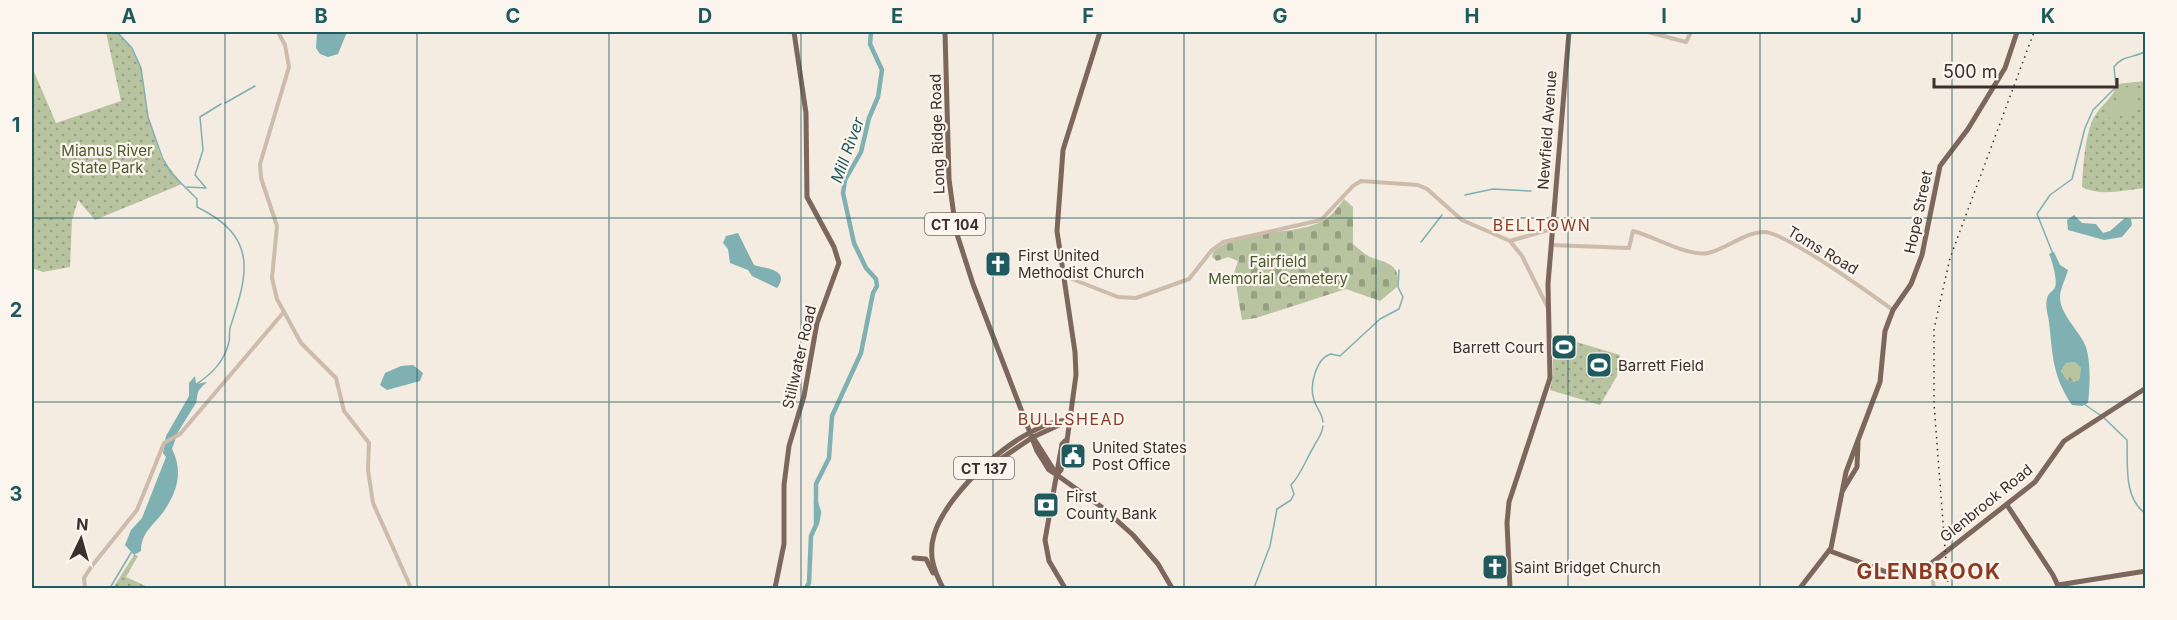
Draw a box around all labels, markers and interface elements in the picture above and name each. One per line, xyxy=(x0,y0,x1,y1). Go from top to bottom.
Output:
text: A xyxy=(122,4,137,28)
text: B xyxy=(314,4,328,28)
text: C xyxy=(506,4,520,28)
text: D xyxy=(698,4,712,28)
text: E xyxy=(891,4,903,28)
text: F xyxy=(1082,4,1094,28)
text: G xyxy=(1272,4,1288,28)
text: H xyxy=(1465,4,1479,28)
text: I xyxy=(1661,4,1667,28)
text: J xyxy=(1850,4,1862,28)
text: K xyxy=(2041,4,2055,28)
scale bar xyxy=(1934,51,2117,89)
text: 500 m xyxy=(1943,61,1997,82)
street label: Newfield Avenue xyxy=(1533,70,1561,190)
street label: Long Ridge Road xyxy=(925,73,949,195)
text: 1 xyxy=(12,113,20,137)
water label: Mill River xyxy=(826,113,868,186)
park label: Mianus River State Park xyxy=(61,141,153,177)
street label: Hope Street xyxy=(1900,169,1936,255)
road number: CT 104 xyxy=(925,213,985,235)
district label: BELLTOWN xyxy=(1493,215,1591,235)
street label: Toms Road xyxy=(1784,222,1862,278)
place label: First United Methodist Church xyxy=(1018,246,1144,282)
church icon: First United Methodist Church xyxy=(983,249,1013,279)
park label: Fairfield Memorial Cemetery xyxy=(1208,252,1348,288)
text: 2 xyxy=(10,298,22,322)
street label: Stillwater Road xyxy=(778,303,820,411)
sports icon: Barrett Court xyxy=(1549,332,1579,362)
place label: Barrett Court xyxy=(1452,338,1544,357)
sports icon: Barrett Field xyxy=(1584,350,1614,380)
place label: Barrett Field xyxy=(1618,356,1704,375)
district label: BULLSHEAD xyxy=(1018,409,1126,429)
place label: United States Post Office xyxy=(1092,438,1187,474)
public building icon: United States Post Office xyxy=(1058,441,1088,471)
road number: CT 137 xyxy=(954,457,1014,479)
street label: Glenbrook Road xyxy=(1936,460,2036,546)
text: 3 xyxy=(10,482,22,506)
place label: First County Bank xyxy=(1066,487,1158,523)
bank icon: First County Bank xyxy=(1031,490,1061,520)
north arrow xyxy=(51,509,111,569)
text: N xyxy=(75,514,89,535)
church icon: Saint Bridget Church xyxy=(1480,552,1510,582)
place label: Saint Bridget Church xyxy=(1514,558,1661,577)
district label: GLENBROOK xyxy=(1856,559,2002,584)

